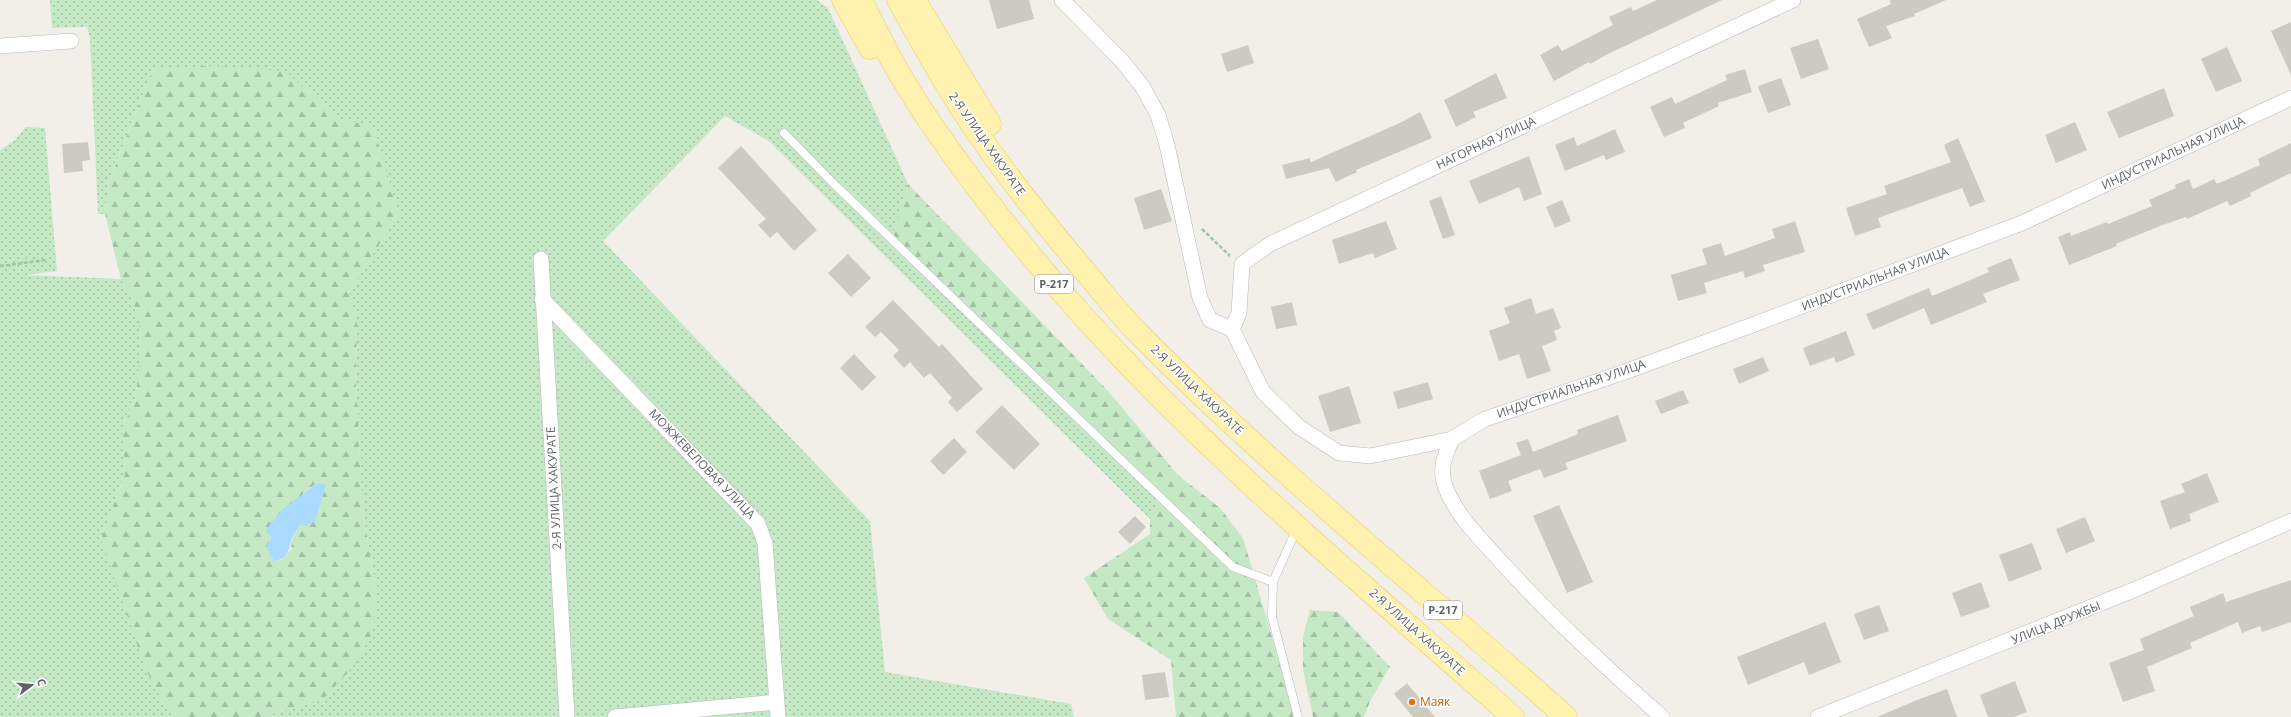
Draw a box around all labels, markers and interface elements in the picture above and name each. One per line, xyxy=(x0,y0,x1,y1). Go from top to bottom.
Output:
street label: 2-Я УЛИЦА ХАКУРАТЕ xyxy=(945,88,1030,199)
street label: НАГОРНАЯ УЛИЦА xyxy=(1433,112,1539,173)
street label: ИНДУСТРИАЛЬНАЯ УЛИЦА xyxy=(2098,112,2248,193)
street label: ИНДУСТРИАЛЬНАЯ УЛИЦА xyxy=(1799,242,1951,314)
road number: Р-217 xyxy=(1035,275,1073,293)
street label: 2-Я УЛИЦА ХАКУРАТЕ xyxy=(1147,341,1248,439)
street label: ИНДУСТРИАЛЬНАЯ УЛИЦА xyxy=(1494,355,1648,422)
street label: МОЖЖЕВЕЛОВАЯ УЛИЦА xyxy=(645,405,760,523)
street label: 2-Я УЛИЦА ХАКУРАТЕ xyxy=(542,426,565,550)
street label: 2-Я УЛИЦА ХАКУРАТЕ xyxy=(1366,584,1469,679)
street label: УЛИЦА ДРУЖБЫ xyxy=(2009,597,2103,648)
road number: Р-217 xyxy=(1424,601,1462,619)
north arrow xyxy=(12,665,52,705)
text: С xyxy=(34,677,50,688)
place label: Маяк xyxy=(1420,693,1451,710)
marker: Маяк xyxy=(1407,697,1417,707)

